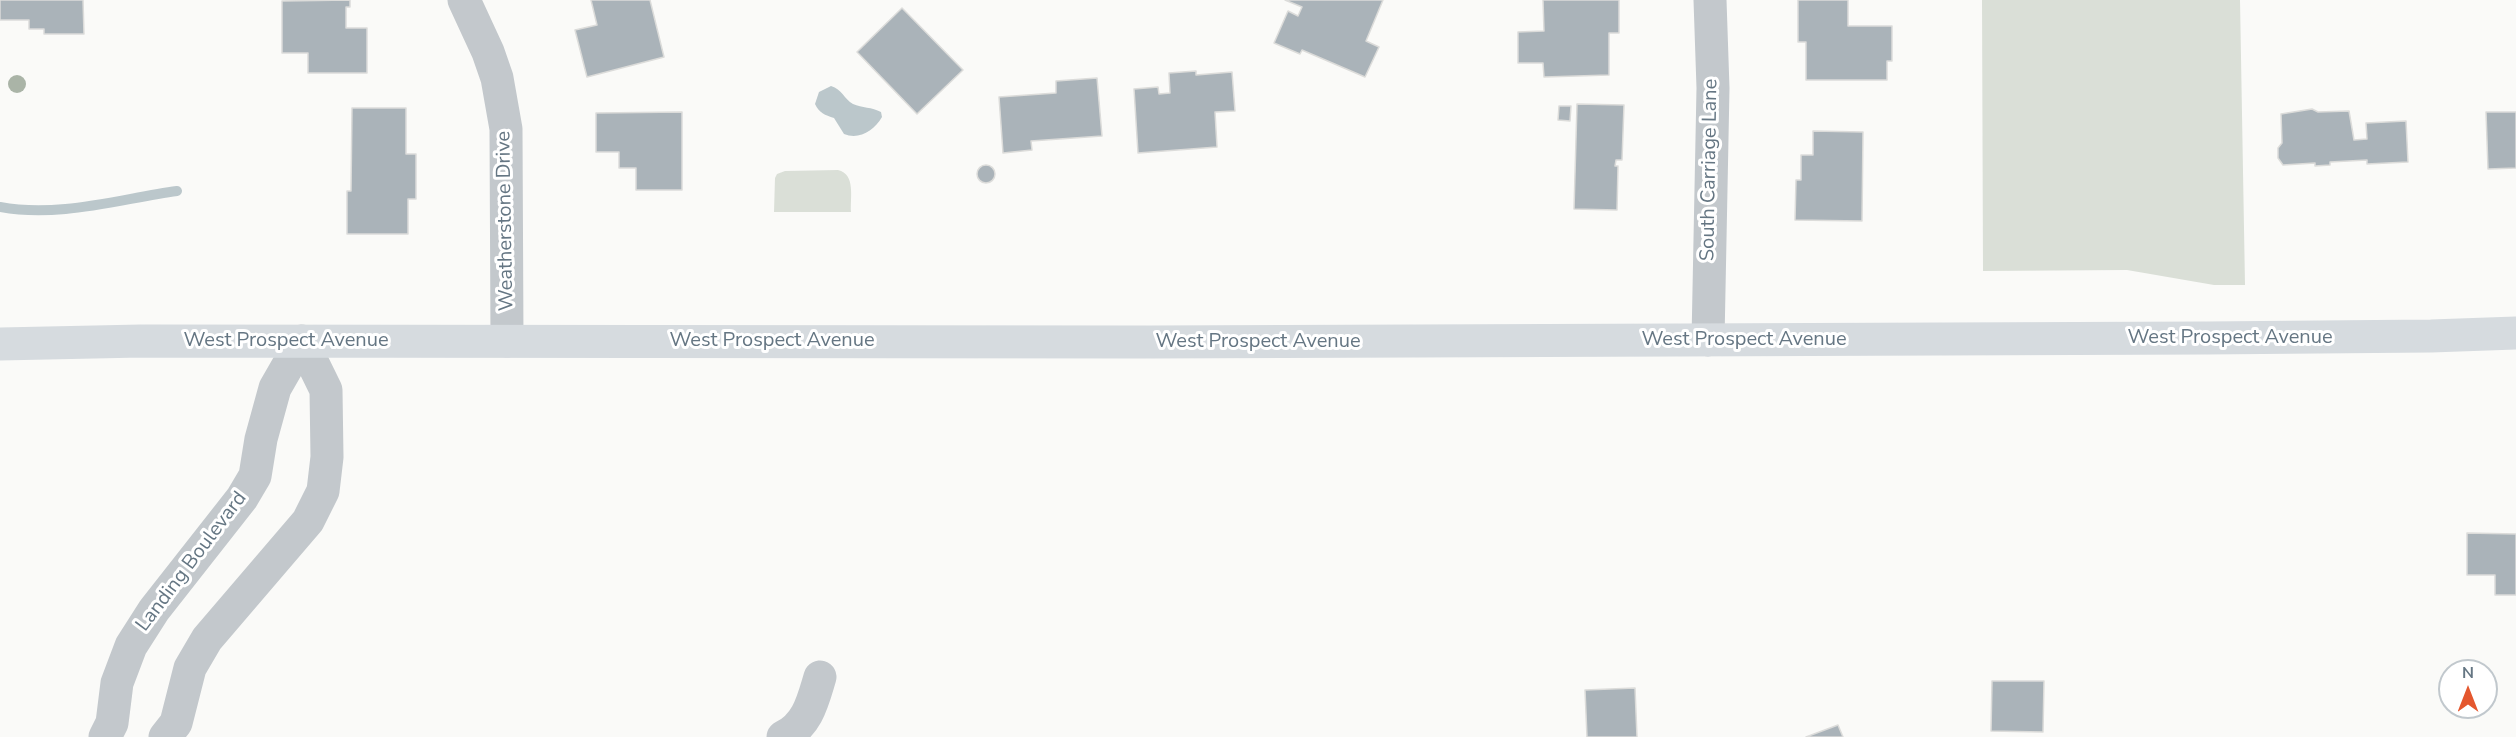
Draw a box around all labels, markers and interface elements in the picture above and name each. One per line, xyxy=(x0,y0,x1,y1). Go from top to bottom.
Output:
street label: South Carriage Lane xyxy=(1696,79,1724,261)
street label: Weatherstone Drive xyxy=(492,131,520,311)
street label: West Prospect Avenue xyxy=(2127,326,2333,350)
street label: West Prospect Avenue xyxy=(1641,328,1847,352)
street label: West Prospect Avenue xyxy=(183,329,389,353)
street label: West Prospect Avenue xyxy=(669,329,875,353)
street label: West Prospect Avenue xyxy=(1155,330,1361,354)
street label: Landing Boulevard xyxy=(132,487,252,637)
north arrow xyxy=(2438,659,2498,719)
text: N xyxy=(2462,662,2474,684)

